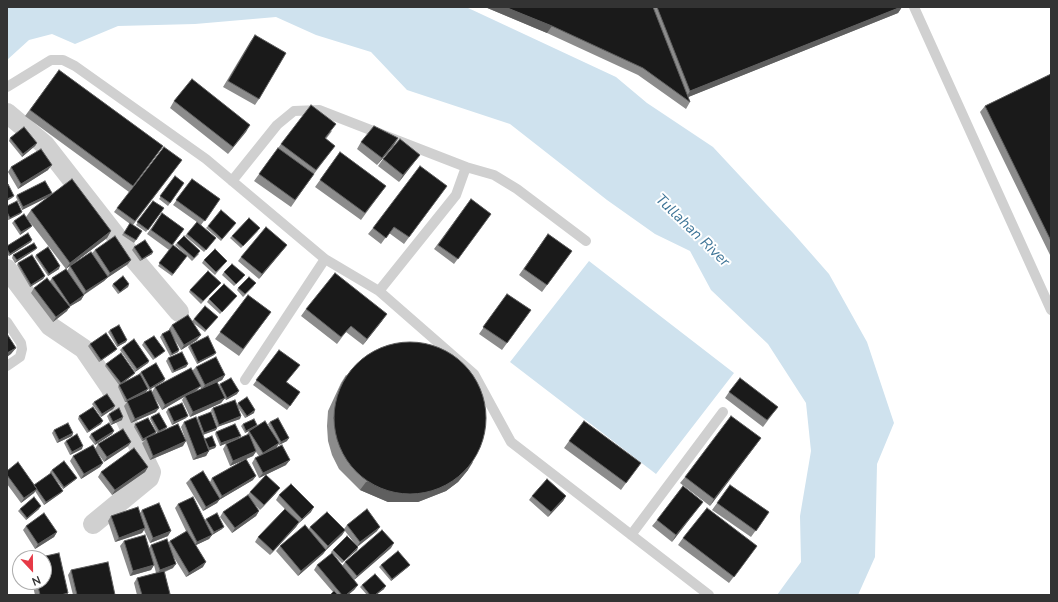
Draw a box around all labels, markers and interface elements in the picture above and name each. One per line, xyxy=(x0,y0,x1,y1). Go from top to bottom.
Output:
water label: Tullahan River xyxy=(651,191,733,271)
north arrow xyxy=(12,550,52,590)
text: N xyxy=(30,572,43,589)

